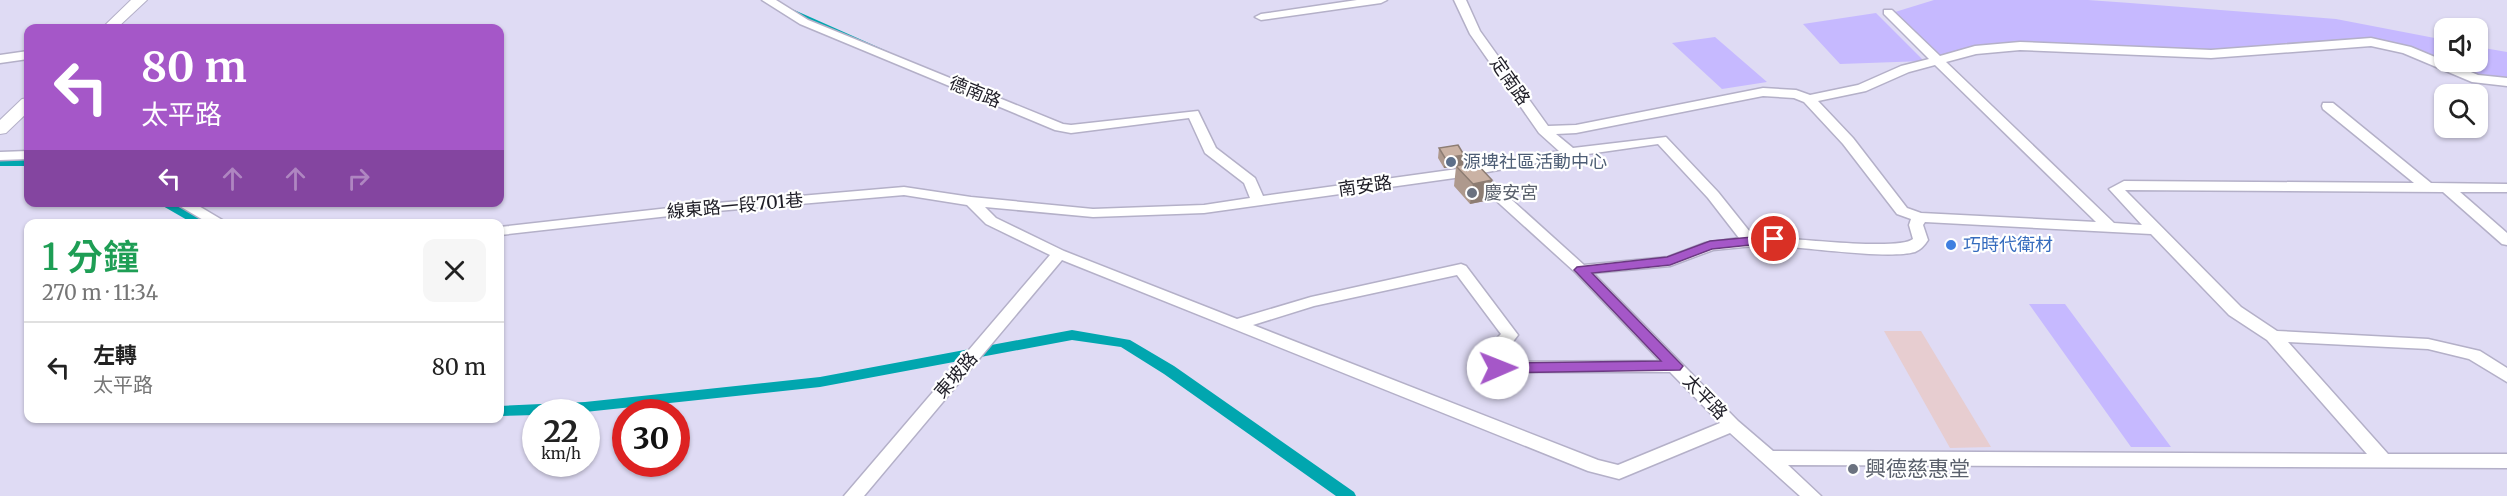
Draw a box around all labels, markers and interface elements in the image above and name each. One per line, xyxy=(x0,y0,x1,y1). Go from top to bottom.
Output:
map controls xyxy=(2434,18,2488,138)
button: sound xyxy=(2434,18,2488,72)
text: 80 m xyxy=(141,41,247,93)
icon: left xyxy=(42,48,120,126)
street label: 定南路 xyxy=(1486,52,1535,109)
street label: 德南路 xyxy=(946,71,1005,112)
button: search xyxy=(2434,84,2488,138)
text: 太平路 xyxy=(141,97,222,131)
place label: 源埤社區活動中心 xyxy=(1463,150,1607,173)
marker: 源埤社區活動中心 xyxy=(1444,155,1458,169)
icon: left xyxy=(153,162,186,195)
icon: ahead xyxy=(216,162,249,195)
icon: ahead xyxy=(279,162,312,195)
icon: right xyxy=(342,162,375,195)
street label: 南安路 xyxy=(1337,170,1393,201)
place label: 慶安宮 xyxy=(1484,181,1538,204)
marker: 慶安宮 xyxy=(1465,186,1479,200)
street label: 線東路一段701巷 xyxy=(666,188,804,223)
pin xyxy=(1748,213,1799,264)
icon: arrive xyxy=(1757,222,1790,255)
place label: 巧時代衛材 xyxy=(1963,233,2053,256)
text: 1 分鐘 xyxy=(42,235,139,280)
marker: 巧時代衛材 xyxy=(1944,238,1958,252)
button: close xyxy=(423,239,486,302)
text: 270 m · 11:34 xyxy=(42,280,158,305)
position arrow xyxy=(1466,336,1530,400)
text: 左轉 xyxy=(93,341,137,369)
street label: 東坡路 xyxy=(929,347,982,403)
icon: left xyxy=(42,351,75,384)
text: 80 m xyxy=(432,353,486,381)
street label: 太平路 xyxy=(1678,369,1732,424)
text: 太平路 xyxy=(93,372,153,397)
speed limit sign: 30 xyxy=(612,399,690,477)
text: 22 xyxy=(544,412,578,450)
text: km/h xyxy=(541,444,581,463)
place label: 興德慈惠堂 xyxy=(1865,455,1970,482)
marker: 興德慈惠堂 xyxy=(1846,462,1860,476)

